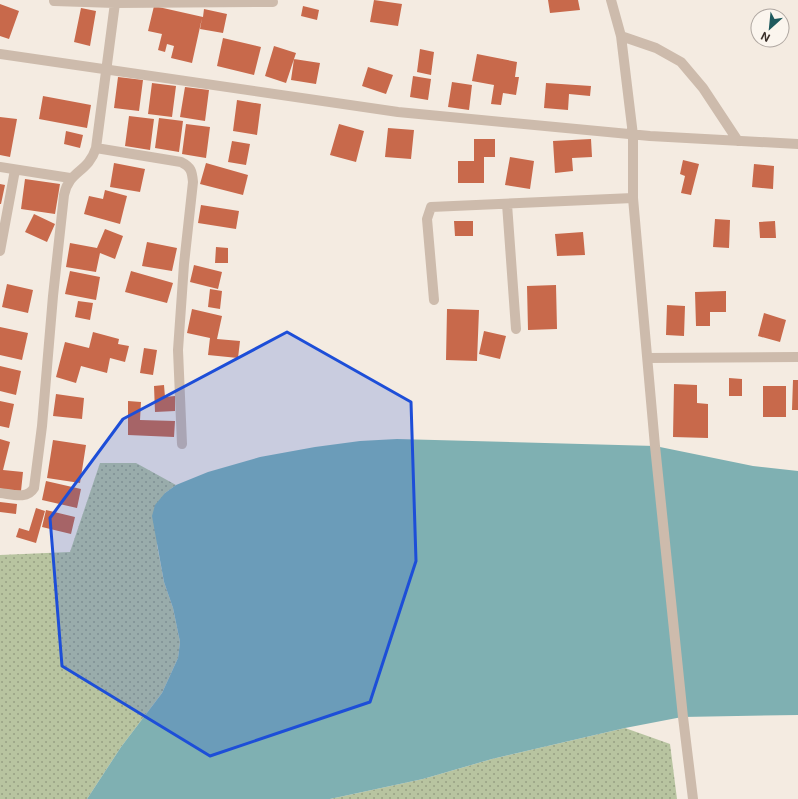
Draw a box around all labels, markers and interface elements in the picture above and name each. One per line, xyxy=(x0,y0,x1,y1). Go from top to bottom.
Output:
north arrow xyxy=(750,8,790,48)
text: N xyxy=(759,29,772,45)

